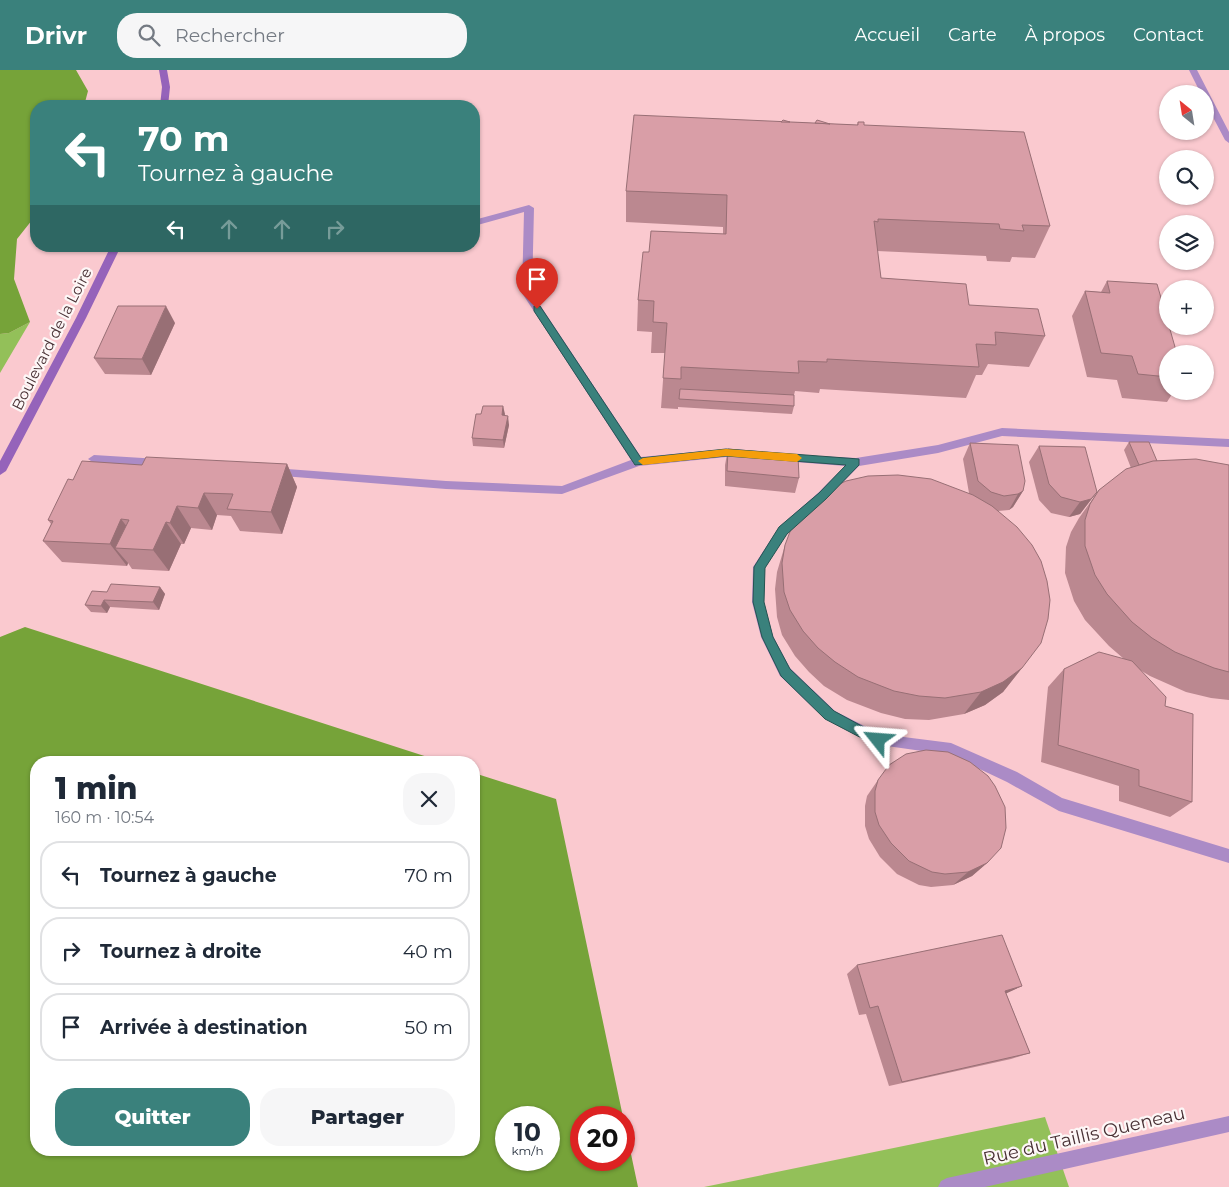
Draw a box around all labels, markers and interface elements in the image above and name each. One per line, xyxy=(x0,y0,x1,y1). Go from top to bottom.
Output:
search box xyxy=(117,13,467,58)
text: Drivr xyxy=(25,21,87,50)
icon: search xyxy=(135,21,163,49)
text: Rechercher xyxy=(175,24,285,47)
text: Accueil xyxy=(855,24,920,46)
text: Carte xyxy=(948,24,997,46)
text: À propos xyxy=(1025,24,1105,46)
text: Contact xyxy=(1133,24,1204,46)
north arrow xyxy=(1159,85,1214,140)
map controls xyxy=(1159,85,1214,400)
text: 70 m xyxy=(138,117,229,160)
icon: left xyxy=(55,120,120,185)
button: search xyxy=(1159,150,1214,205)
text: Tournez à gauche xyxy=(138,160,334,187)
icon: left xyxy=(162,215,190,243)
icon: ahead xyxy=(215,215,243,243)
icon: ahead xyxy=(268,215,296,243)
icon: right xyxy=(321,215,349,243)
button: layers xyxy=(1159,215,1214,270)
pin xyxy=(516,258,558,309)
street label: Boulevard de la Loire xyxy=(7,264,96,413)
icon: arrive xyxy=(523,265,551,293)
button: + xyxy=(1159,280,1214,335)
button: − xyxy=(1159,345,1214,400)
position arrow xyxy=(851,713,903,765)
text: 1 min xyxy=(55,770,138,807)
button: close xyxy=(403,773,455,825)
text: 160 m · 10:54 xyxy=(55,808,154,827)
icon: left xyxy=(57,861,85,889)
text: Tournez à gauche xyxy=(100,864,277,887)
text: 70 m xyxy=(404,864,453,887)
icon: right xyxy=(57,937,85,965)
text: Tournez à droite xyxy=(100,940,261,963)
text: 40 m xyxy=(403,940,453,963)
icon: arrive xyxy=(57,1013,85,1041)
text: Arrivée à destination xyxy=(100,1016,308,1039)
text: 50 m xyxy=(405,1016,453,1039)
button: Quitter xyxy=(55,1088,250,1146)
button: Partager xyxy=(260,1088,455,1146)
street label: Rue du Taillis Queneau xyxy=(981,1102,1187,1170)
speed limit sign: 20 xyxy=(570,1106,635,1171)
text: 10 xyxy=(514,1117,541,1147)
text: km/h xyxy=(511,1143,544,1158)

